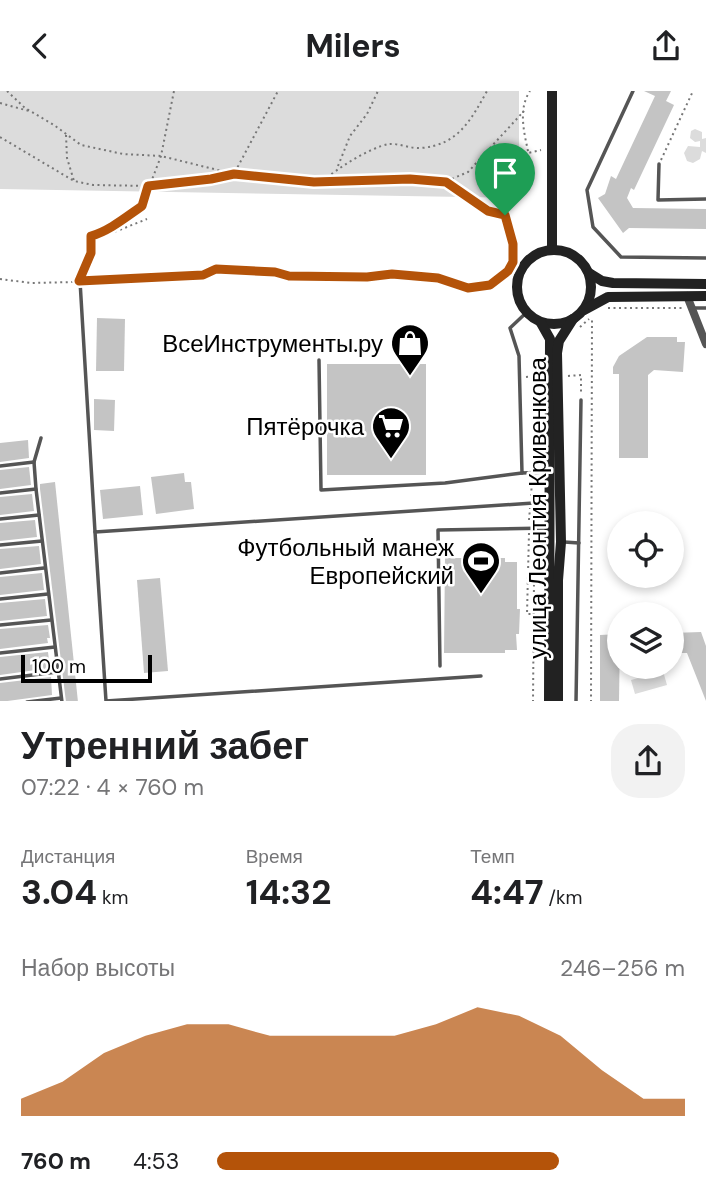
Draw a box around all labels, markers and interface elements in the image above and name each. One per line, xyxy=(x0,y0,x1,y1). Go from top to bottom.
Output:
text: Milers xyxy=(305,25,401,67)
icon: back xyxy=(21,27,59,65)
icon: share xyxy=(647,27,685,65)
pin xyxy=(475,143,535,215)
icon: arrive xyxy=(486,154,524,192)
shop icon: ВсеИнструменты.ру xyxy=(389,322,431,377)
place label: ВсеИнструменты.ру xyxy=(162,328,383,359)
street label: улица Леонтия Кривенкова xyxy=(522,357,553,659)
supermarket icon: Пятёрочка xyxy=(370,405,412,460)
place label: Пятёрочка xyxy=(246,411,365,442)
map controls xyxy=(607,511,684,679)
button: locate xyxy=(607,511,684,588)
place label: Футбольный манеж Европейский xyxy=(237,532,454,591)
sports icon: Футбольный манеж Европейский xyxy=(460,540,502,595)
button: layers xyxy=(607,602,684,679)
scale bar xyxy=(21,653,152,684)
text: 100 m xyxy=(32,654,86,679)
text: Утренний забег xyxy=(21,721,309,771)
button: share xyxy=(611,724,685,798)
text: 07:22 · 4 × 760 m xyxy=(21,772,204,802)
text: Дистанция xyxy=(21,844,115,869)
text: Время xyxy=(246,844,303,869)
text: Темп xyxy=(470,844,515,869)
text: 3.04 xyxy=(21,869,97,915)
text: 14:32 xyxy=(246,869,331,915)
text: 4:47 xyxy=(470,869,544,915)
text: km xyxy=(97,885,128,910)
text: /km xyxy=(544,885,583,910)
text: Набор высоты xyxy=(21,953,175,983)
text: 246–256 m xyxy=(560,953,685,983)
text: 760 m xyxy=(21,1146,91,1176)
text: 4:53 xyxy=(133,1146,179,1176)

